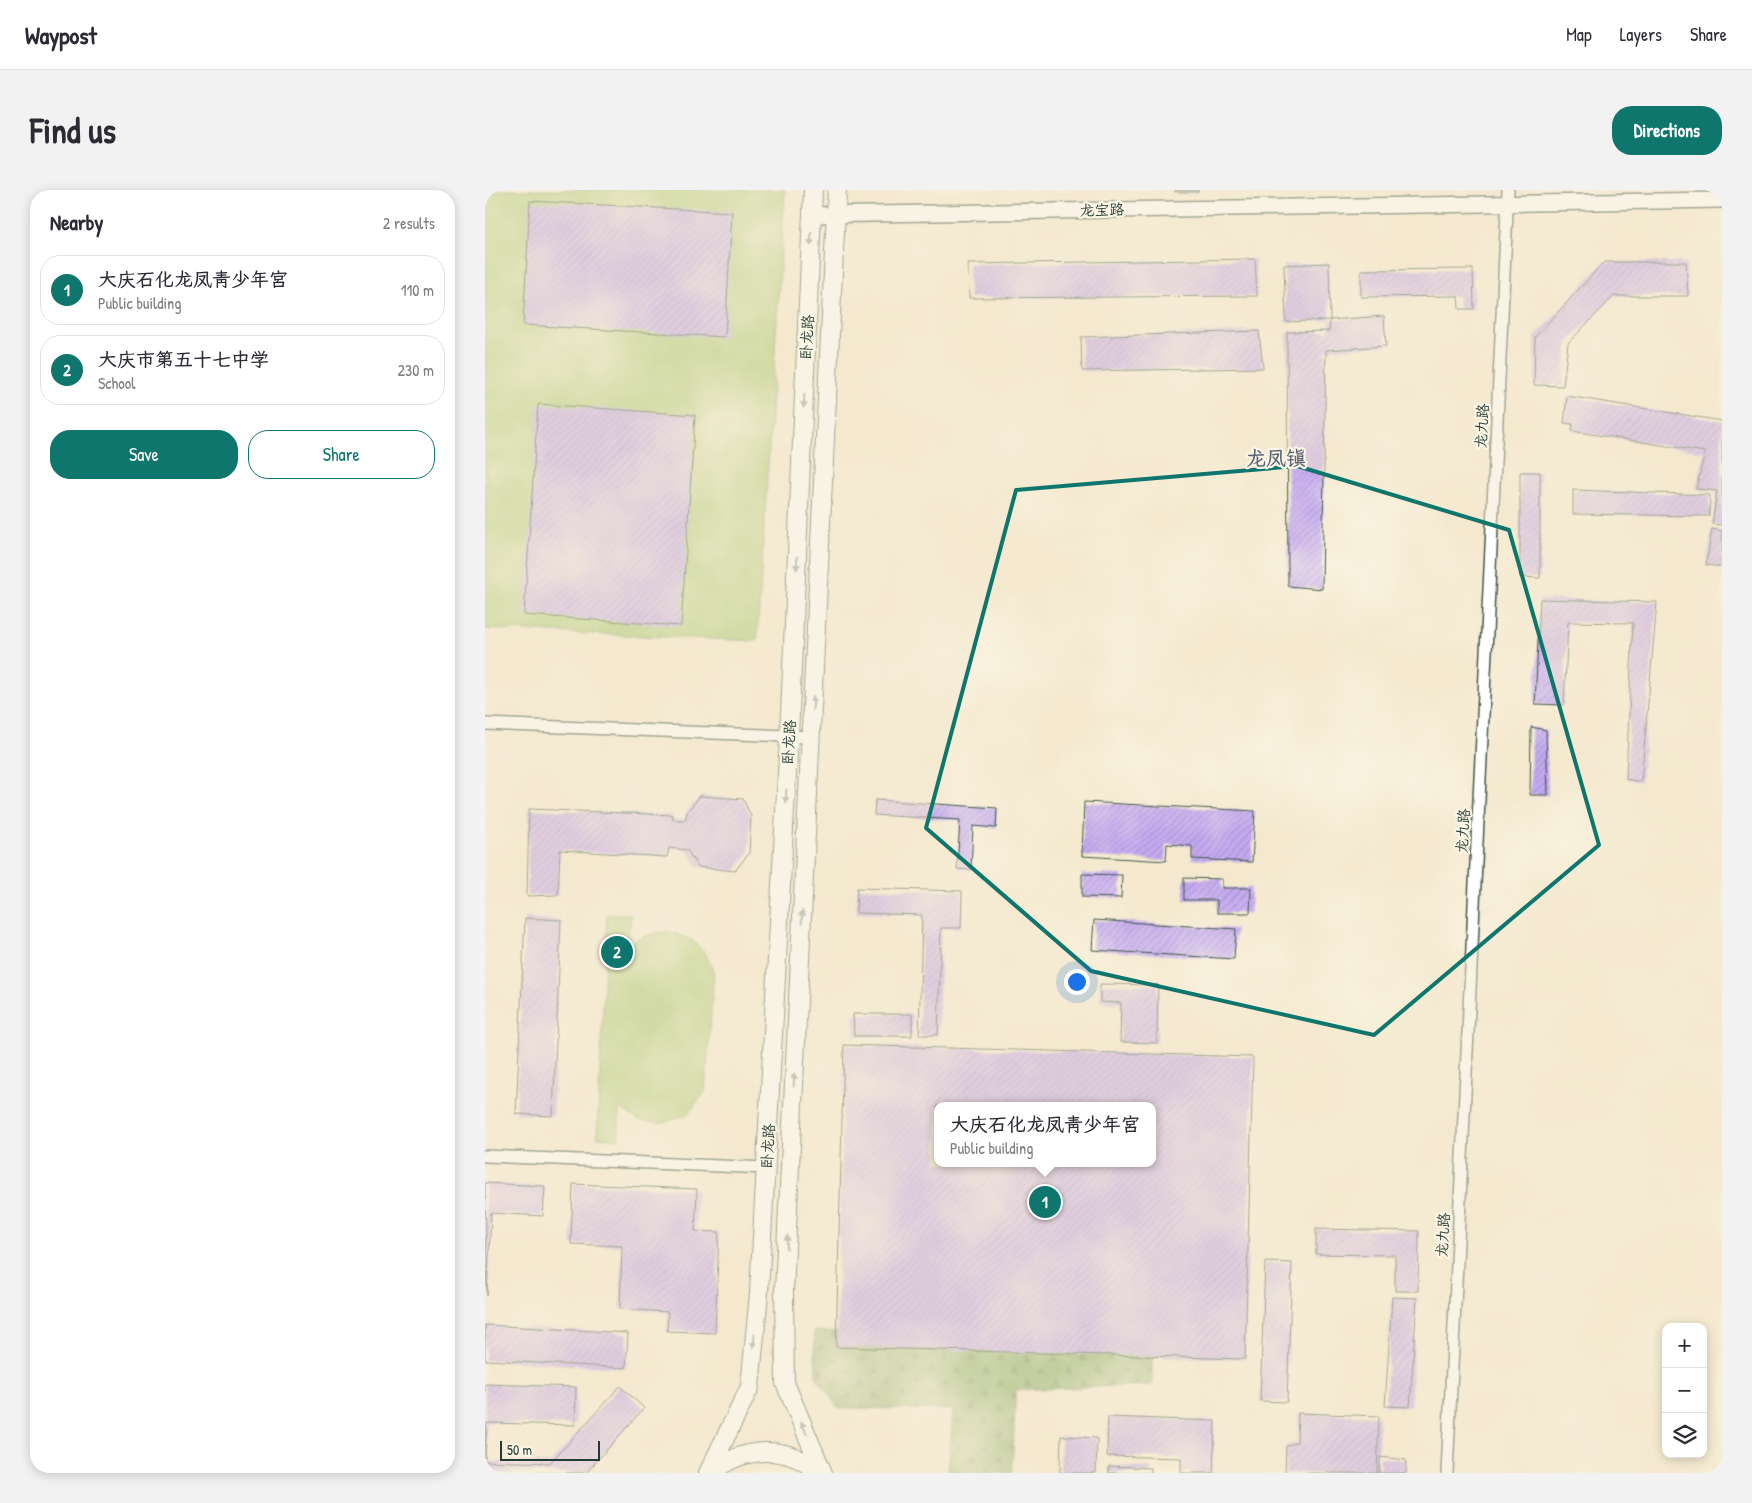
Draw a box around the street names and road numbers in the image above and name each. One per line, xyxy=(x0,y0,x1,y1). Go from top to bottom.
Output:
street label: 龙宝路 xyxy=(1079,199,1125,220)
street label: 卧龙路 xyxy=(795,314,818,360)
street label: 龙九路 xyxy=(1470,403,1493,449)
street label: 卧龙路 xyxy=(777,719,800,765)
street label: 龙九路 xyxy=(1451,808,1474,854)
street label: 卧龙路 xyxy=(756,1123,779,1169)
street label: 龙九路 xyxy=(1431,1212,1454,1258)

